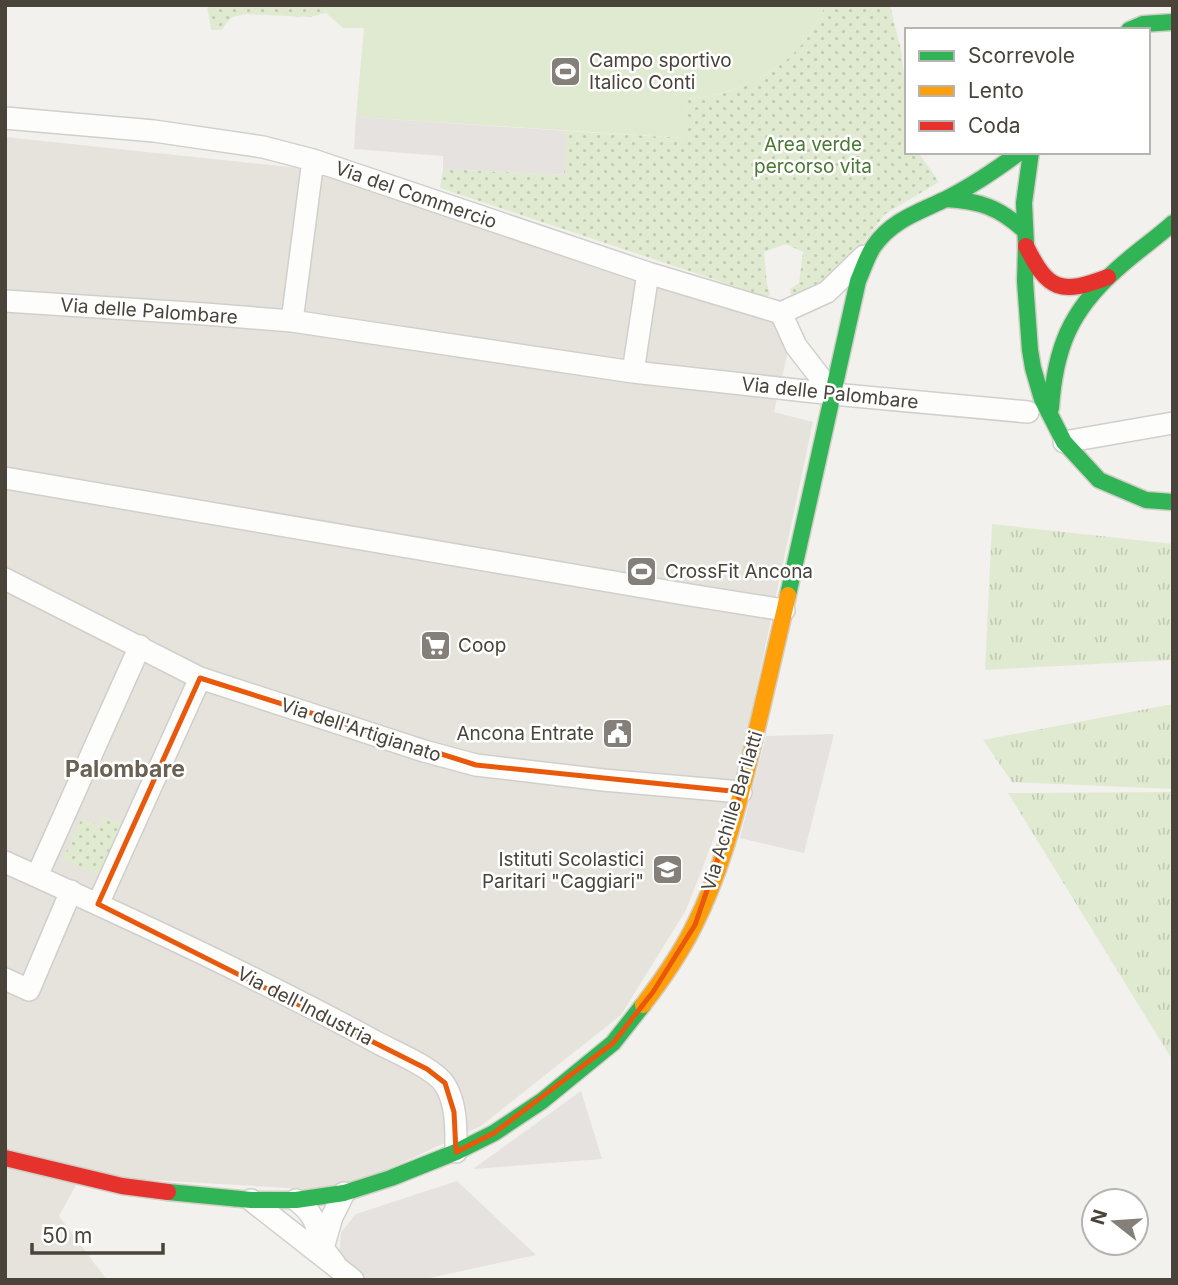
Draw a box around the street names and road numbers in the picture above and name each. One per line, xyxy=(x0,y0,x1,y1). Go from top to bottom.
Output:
street label: Via del Commercio xyxy=(332,157,500,233)
street label: Via delle Palombare xyxy=(59,293,239,329)
street label: Via delle Palombare xyxy=(740,372,920,414)
street label: Via dell'Artigianato xyxy=(278,693,444,767)
street label: Via Achille Barilatti xyxy=(697,728,767,894)
street label: Via dell'Industria xyxy=(233,962,377,1050)

